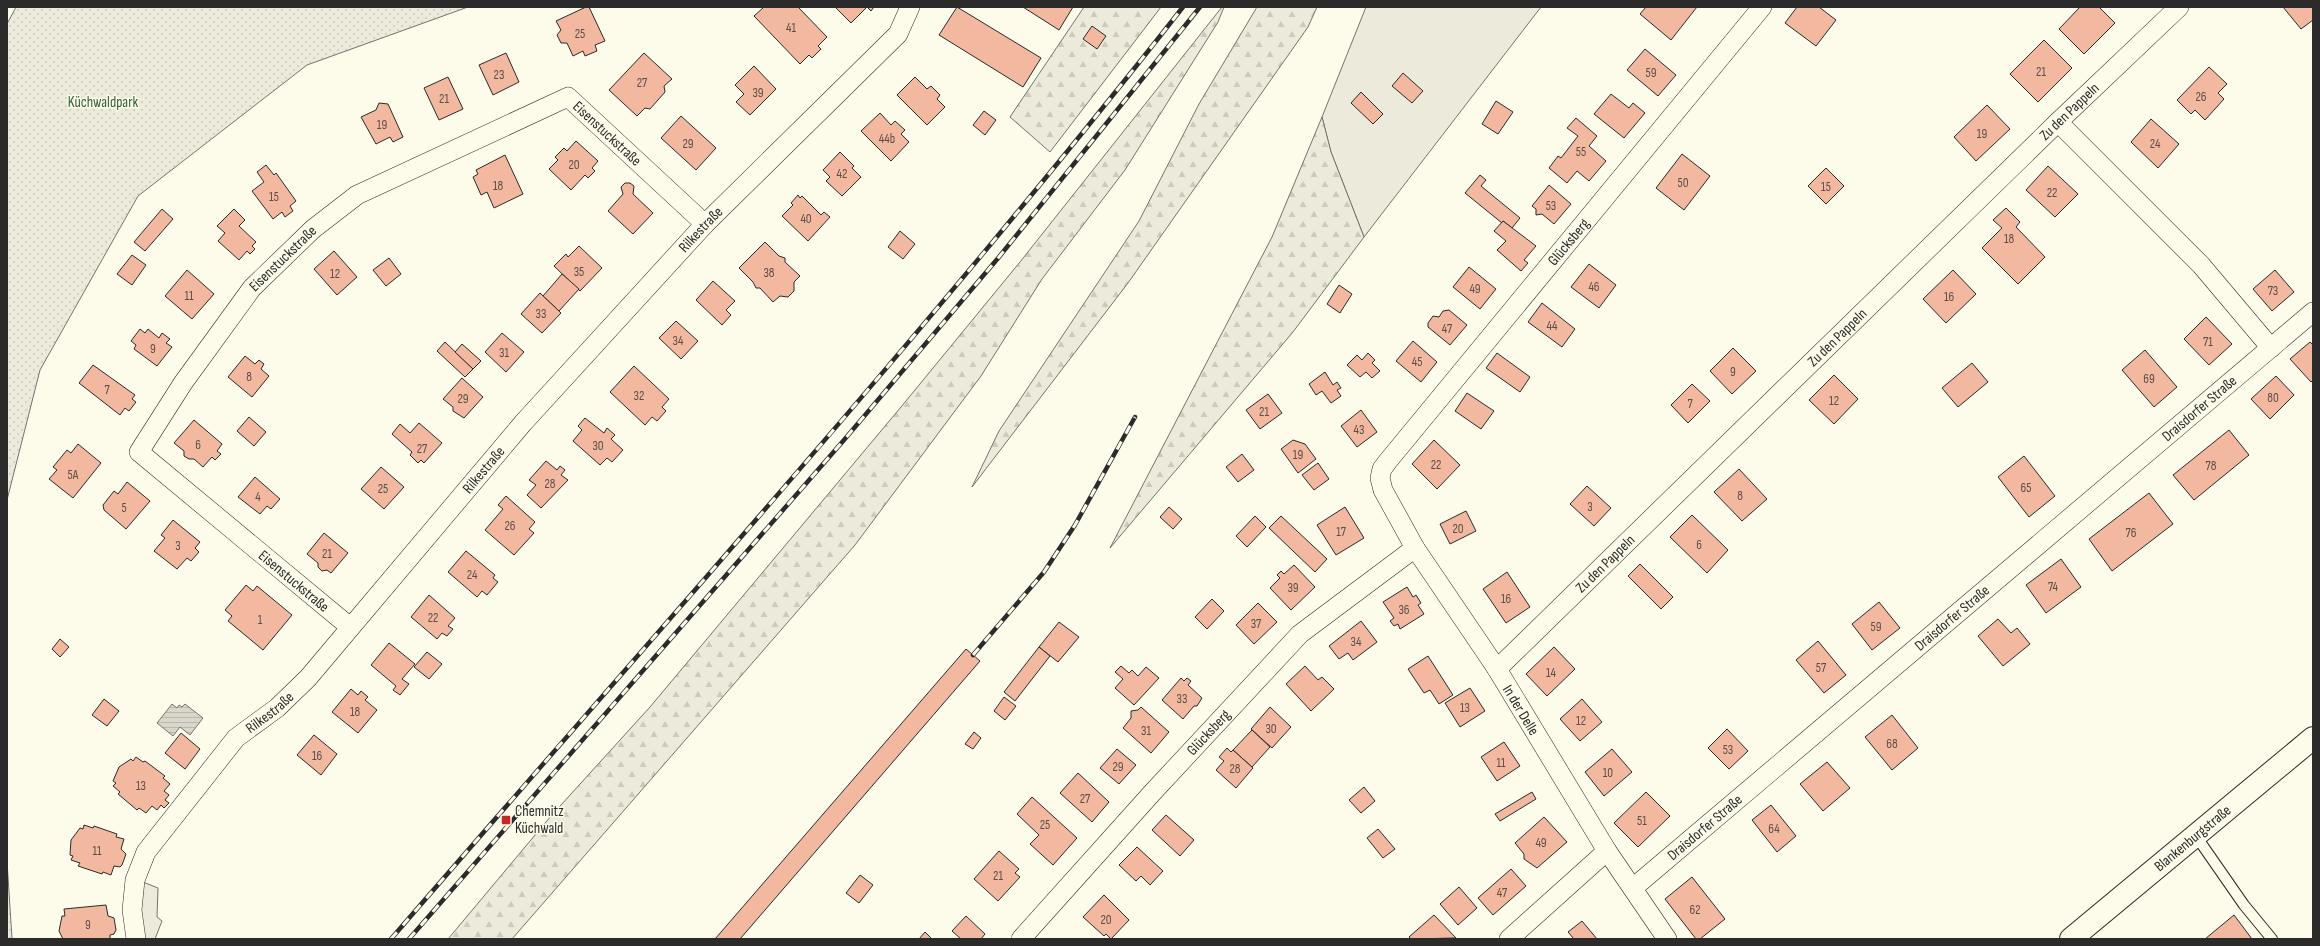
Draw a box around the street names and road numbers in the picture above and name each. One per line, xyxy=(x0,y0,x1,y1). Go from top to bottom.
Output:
street label: Zu den Pappeln xyxy=(2036,79,2103,145)
street label: Eisenstuckstraße xyxy=(569,97,645,170)
street label: Rilkestraße xyxy=(675,203,727,257)
street label: Glücksberg xyxy=(1544,215,1594,270)
street label: Eisenstuckstraße xyxy=(245,222,321,296)
street label: Zu den Pappeln xyxy=(1804,305,1871,371)
street label: Draisdorfer Straße xyxy=(2158,372,2241,446)
street label: Rilkestraße xyxy=(459,443,509,498)
street label: Zu den Pappeln xyxy=(1572,531,1639,597)
street label: Eisenstuckstraße xyxy=(254,546,333,617)
street label: Draisdorfer Straße xyxy=(1911,581,1994,655)
street label: In der Delle xyxy=(1498,681,1543,739)
street label: Rilkestraße xyxy=(242,688,298,738)
street label: Glücksberg xyxy=(1183,706,1235,760)
street label: Draisdorfer Straße xyxy=(1664,791,1746,865)
street label: Blankenburgstraße xyxy=(2151,801,2235,876)

